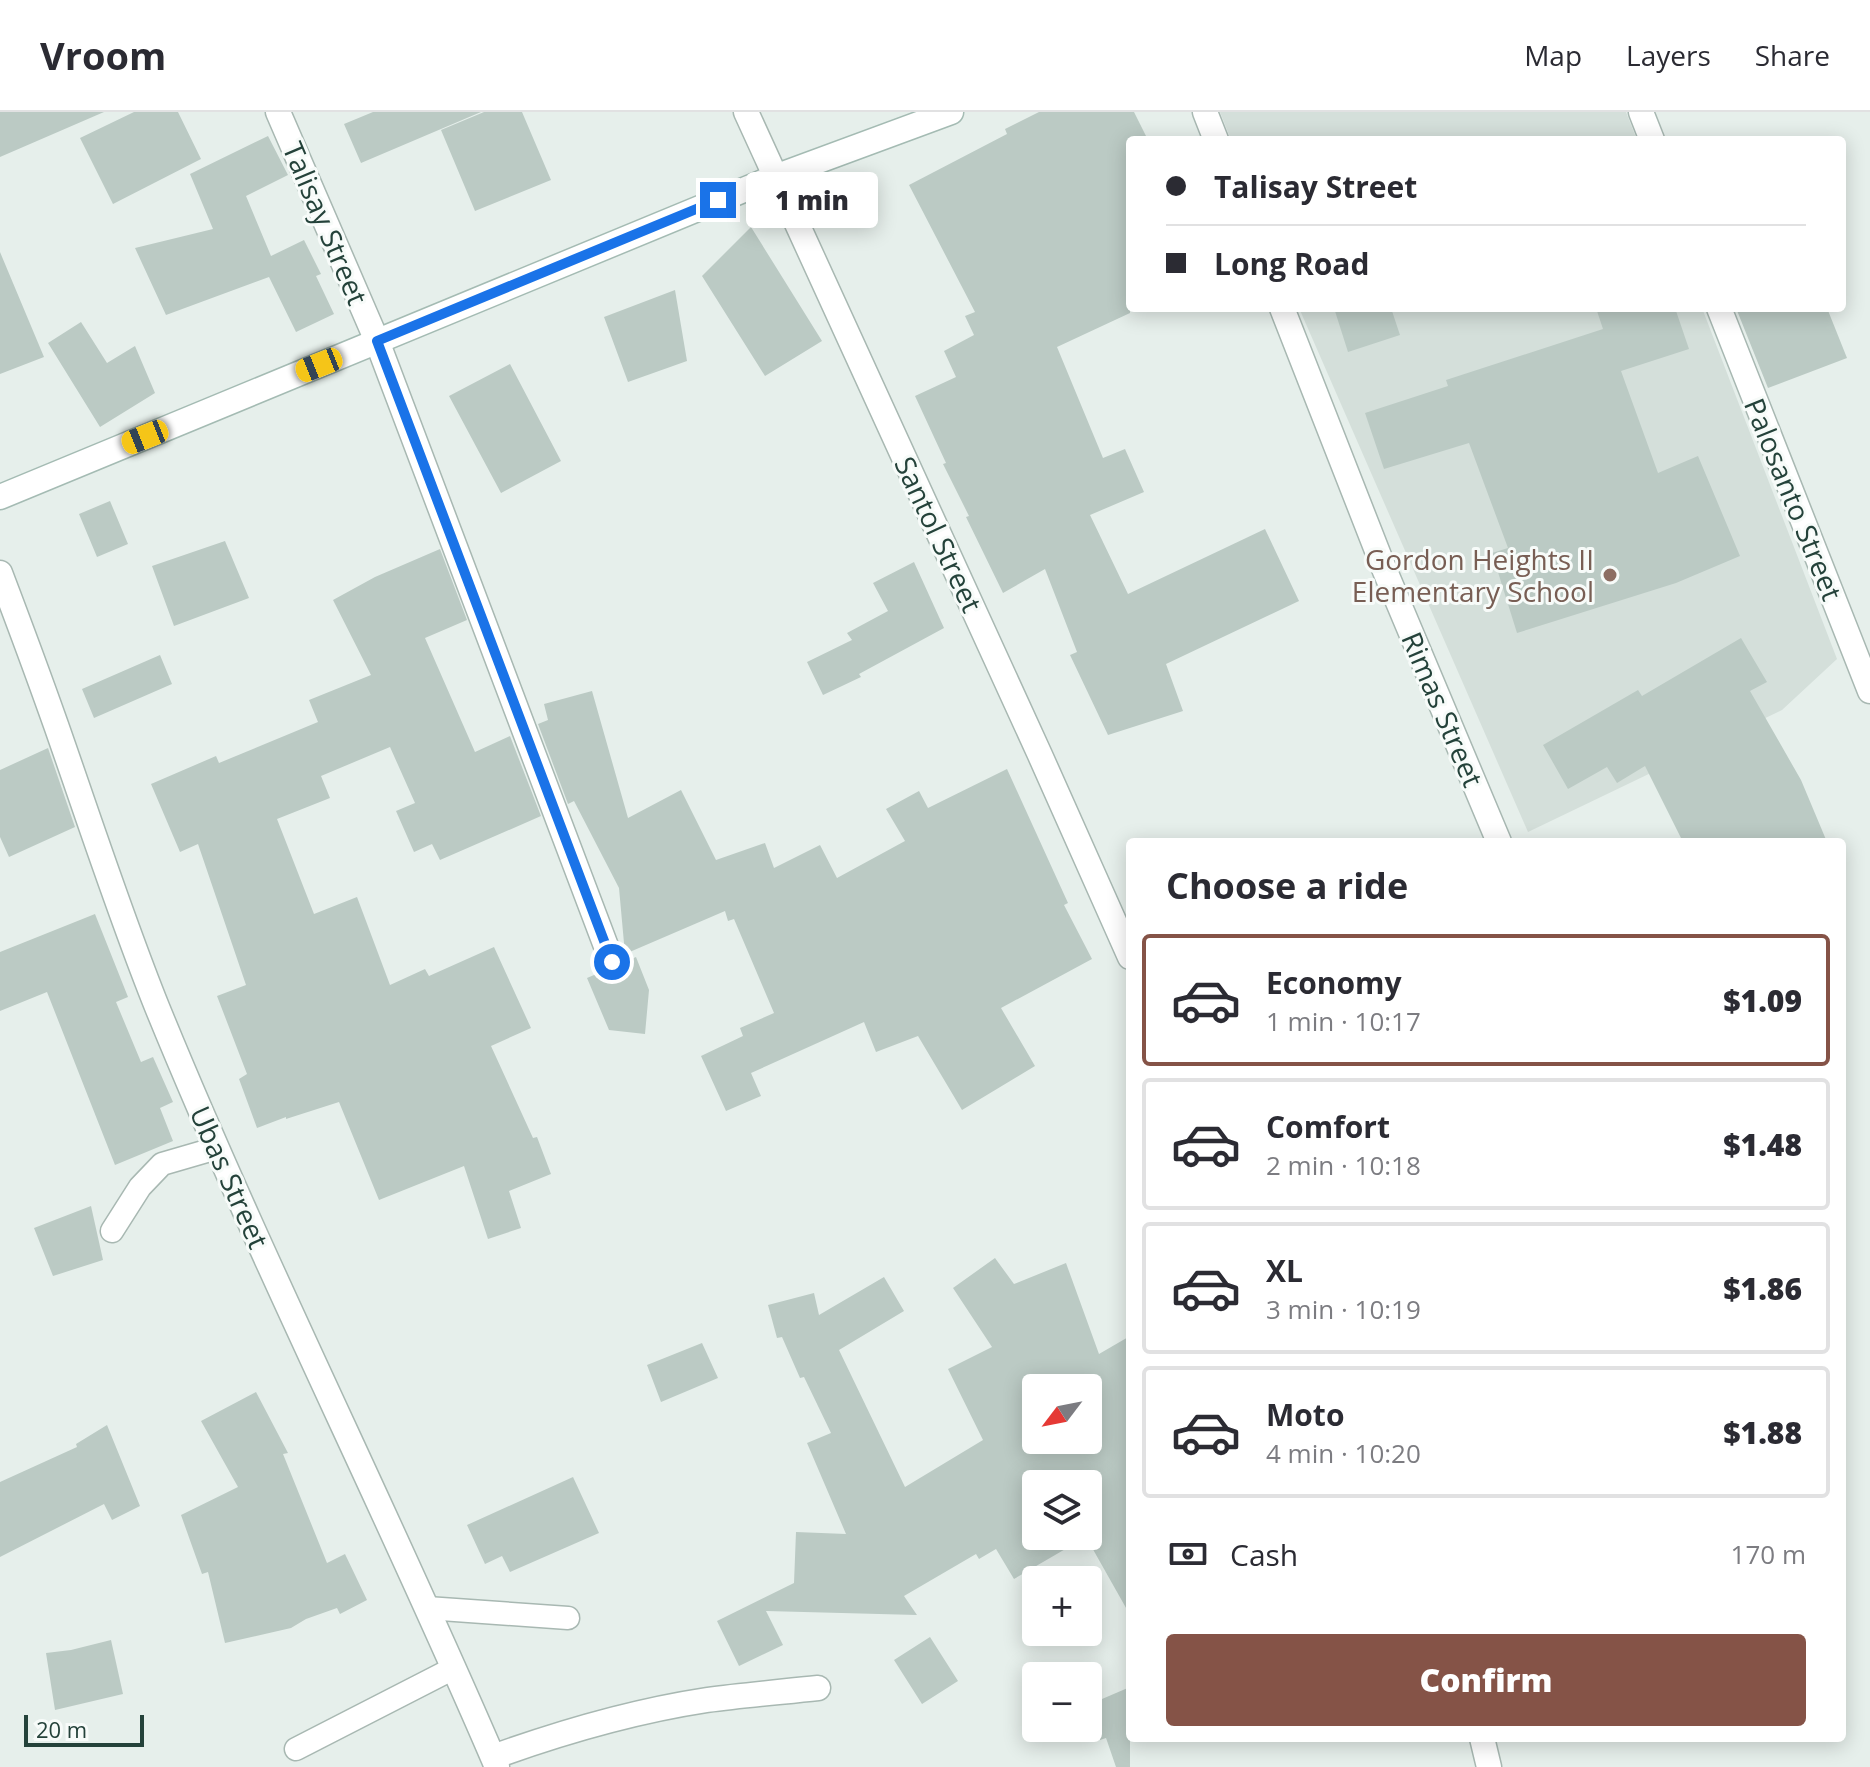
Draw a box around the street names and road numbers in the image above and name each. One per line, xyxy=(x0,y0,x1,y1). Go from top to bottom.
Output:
street label: Talisay Street xyxy=(275,136,377,310)
street label: Palosanto Street xyxy=(1736,392,1852,606)
street label: Santol Street xyxy=(886,450,992,618)
street label: Rimas Street xyxy=(1393,626,1493,792)
street label: Ubas Street xyxy=(182,1100,278,1254)

